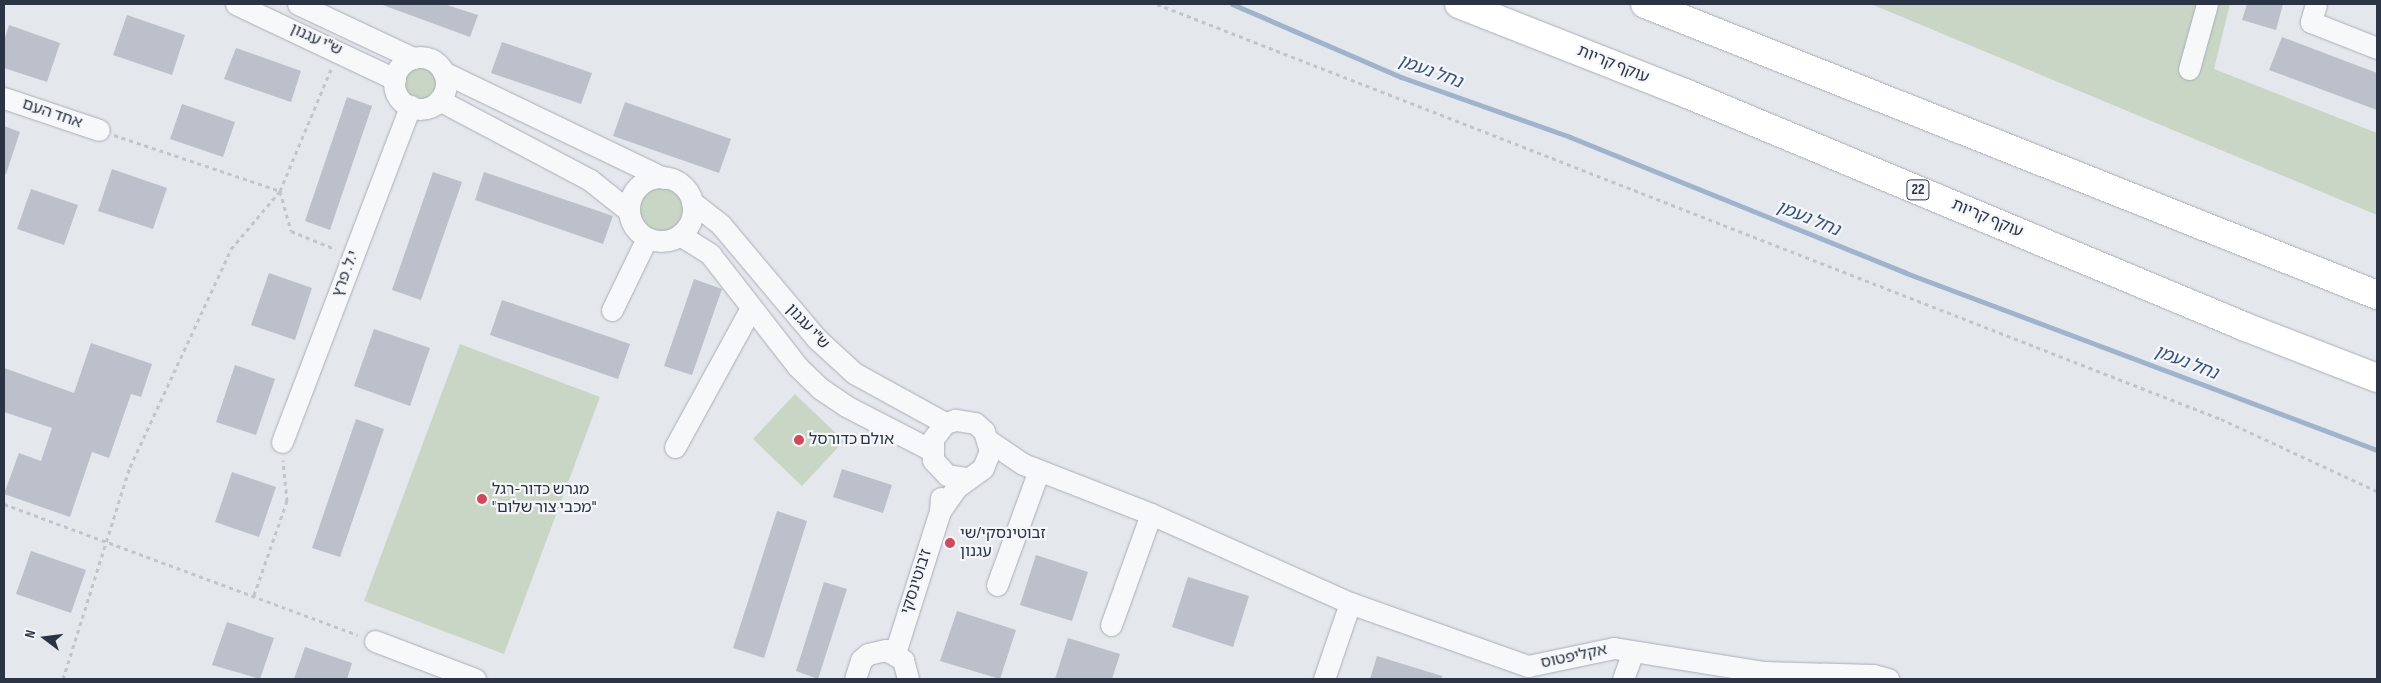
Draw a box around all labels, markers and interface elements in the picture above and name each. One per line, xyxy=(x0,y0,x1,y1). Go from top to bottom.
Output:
street label: ש"י עגנון xyxy=(287,20,345,60)
street label: עוקף קריות xyxy=(1574,42,1652,88)
water label: נחל נעמן xyxy=(1395,51,1465,93)
street label: אחד העם xyxy=(19,95,85,133)
road number: 22 xyxy=(1906,178,1930,202)
street label: עוקף קריות xyxy=(1948,195,2026,243)
water label: נחל נעמן xyxy=(1773,197,1843,241)
street label: י.ל. פרץ xyxy=(328,248,364,300)
street label: ש"י עגנון xyxy=(781,300,833,354)
water label: נחל נעמן xyxy=(2151,341,2221,385)
place label: אולם כדורסל xyxy=(809,430,894,450)
marker: אולם כדורסל xyxy=(793,434,805,446)
place label: מגרש כדור-רגל "מכבי צור שלום" xyxy=(492,480,596,518)
marker: מגרש כדור-רגל "מכבי צור שלום" xyxy=(476,493,488,505)
place label: זבוטינסקי/שי עגנון xyxy=(960,524,1046,562)
marker: זבוטינסקי/שי עגנון xyxy=(944,537,956,549)
street label: ז'בוטינסקי xyxy=(897,547,937,617)
north arrow xyxy=(20,613,70,663)
text: N xyxy=(21,628,39,640)
street label: אקליפטוס xyxy=(1539,641,1609,673)

